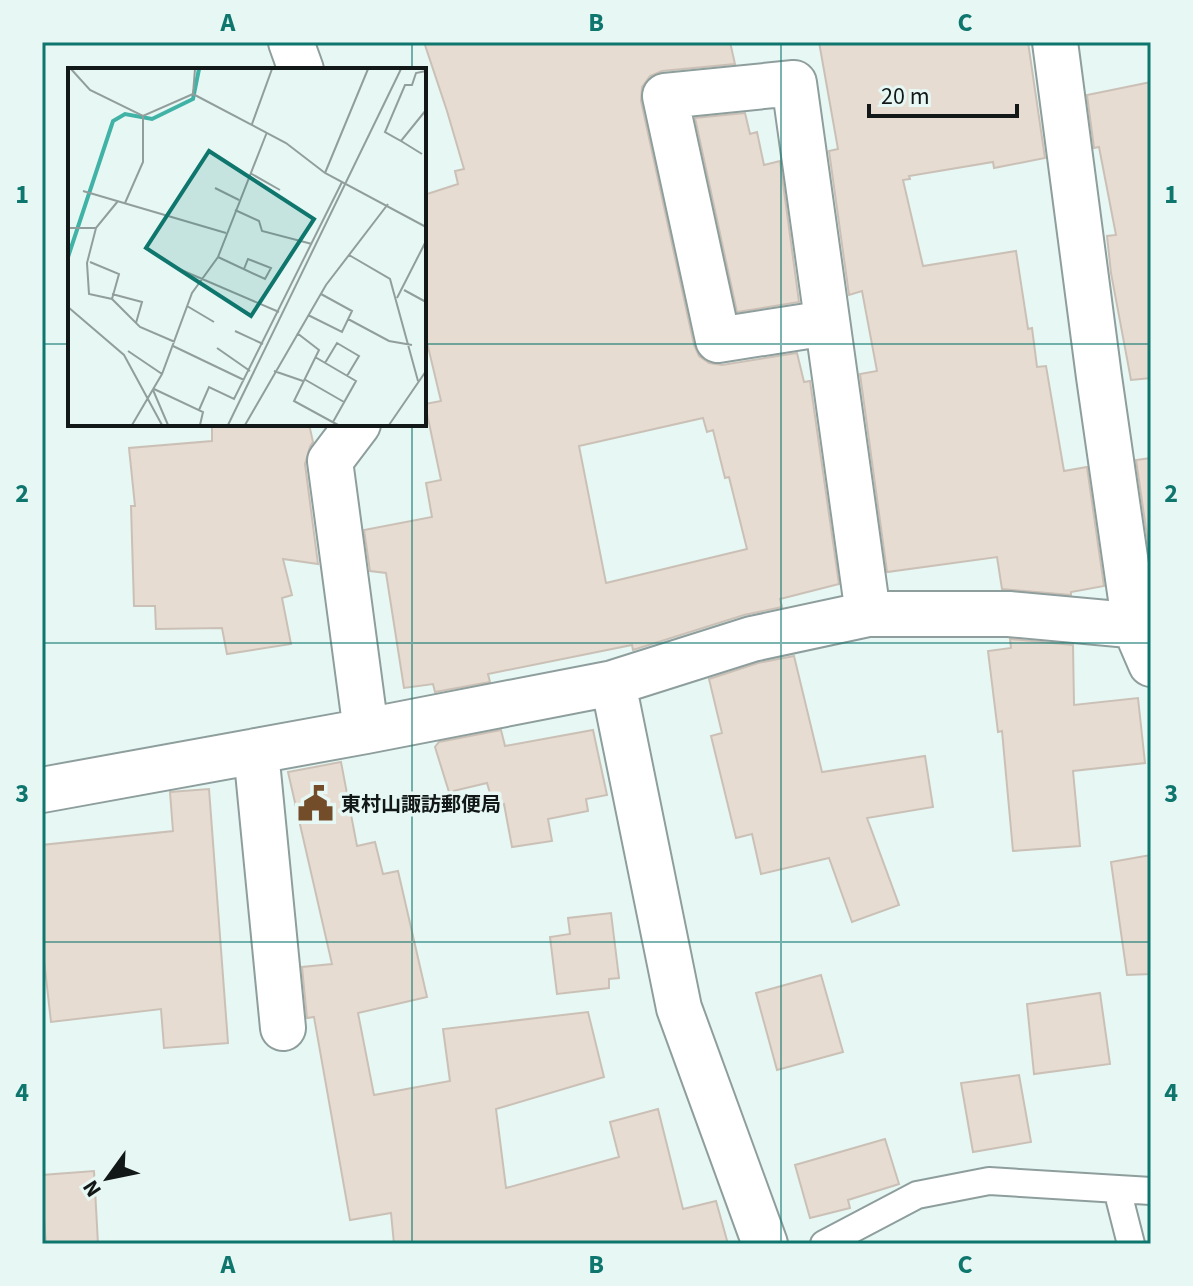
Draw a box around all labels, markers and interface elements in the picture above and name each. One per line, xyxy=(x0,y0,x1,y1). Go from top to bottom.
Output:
text: A xyxy=(220,4,237,41)
text: B xyxy=(588,4,604,41)
text: C xyxy=(957,4,973,41)
inset map xyxy=(68,68,426,426)
scale bar xyxy=(869,68,1017,118)
text: 20 m xyxy=(881,79,930,114)
text: 1 xyxy=(15,176,29,213)
text: 1 xyxy=(1164,176,1178,213)
text: 2 xyxy=(15,475,29,512)
text: 2 xyxy=(1164,475,1178,512)
text: 3 xyxy=(15,775,29,812)
text: 3 xyxy=(1164,775,1178,812)
public building icon: 東村山諏訪郵便局 xyxy=(296,785,334,823)
place label: 東村山諏訪郵便局 xyxy=(341,791,501,819)
text: 4 xyxy=(15,1074,29,1111)
text: 4 xyxy=(1164,1074,1178,1111)
north arrow xyxy=(68,1138,148,1218)
text: N xyxy=(75,1173,109,1203)
text: A xyxy=(220,1246,237,1283)
text: B xyxy=(588,1246,604,1283)
text: C xyxy=(957,1246,973,1283)

